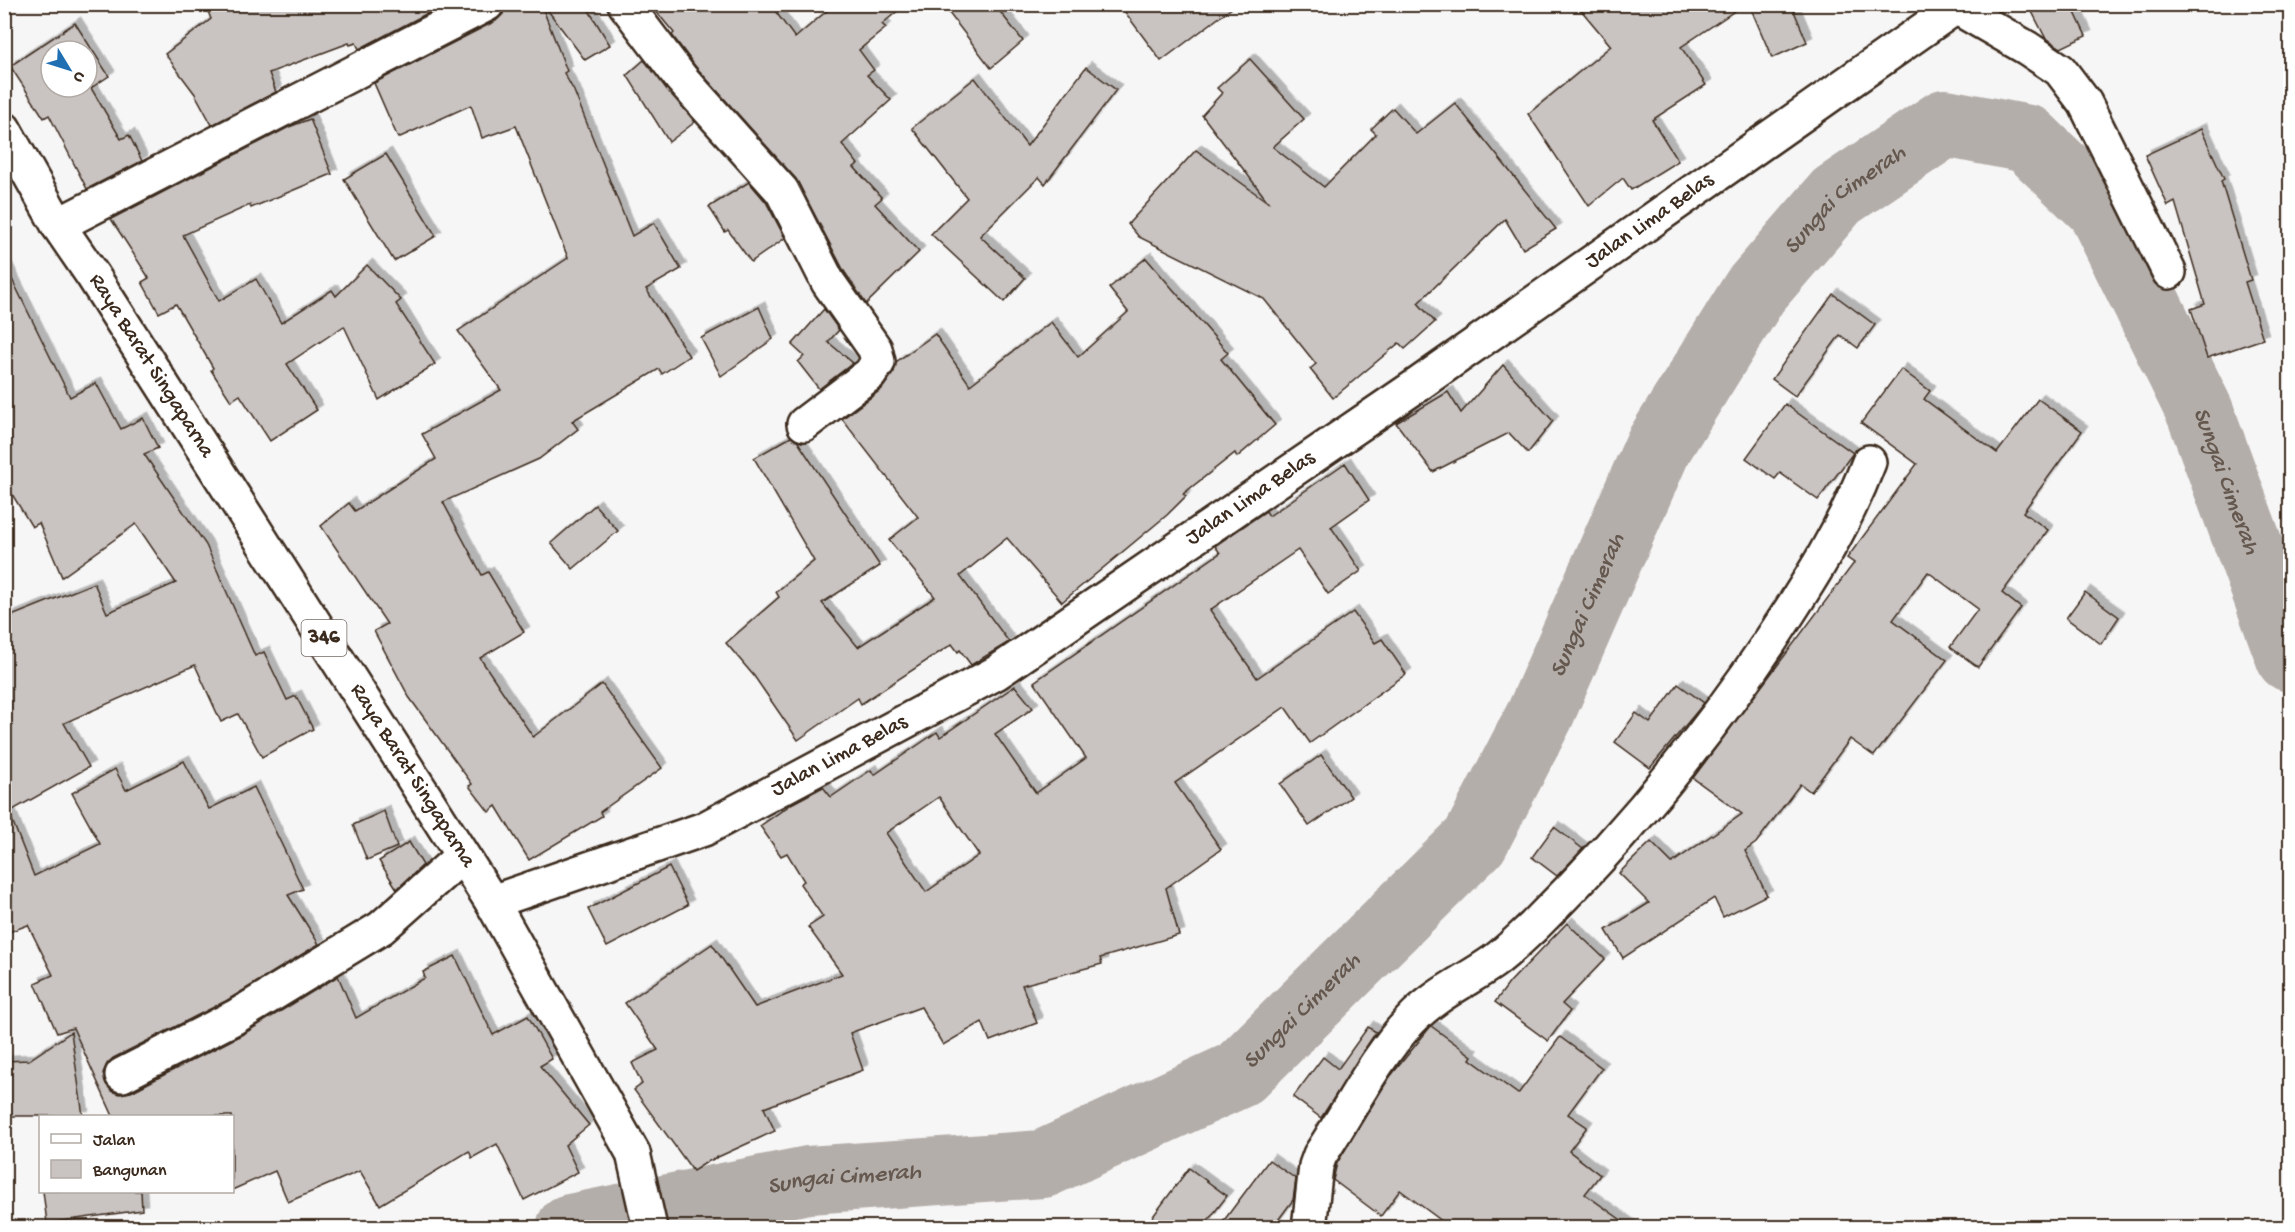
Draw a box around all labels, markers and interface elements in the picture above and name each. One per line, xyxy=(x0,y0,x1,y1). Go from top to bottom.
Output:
north arrow xyxy=(39,39,99,99)
text: U xyxy=(67,67,88,86)
water label: Sungai Cimerah xyxy=(1778,138,1913,261)
street label: Jalan Lima Belas xyxy=(1581,167,1720,275)
street label: Raya Barat Singaparna xyxy=(82,269,219,464)
water label: Sungai Cimerah xyxy=(2185,404,2266,560)
street label: Jalan Lima Belas xyxy=(1181,445,1321,552)
water label: Sungai Cimerah xyxy=(1544,528,1633,682)
road number: 346 xyxy=(302,620,346,656)
street label: Raya Barat Singaparna xyxy=(343,679,480,874)
street label: Jalan Lima Belas xyxy=(767,709,913,803)
water label: Sungai Cimerah xyxy=(1237,946,1368,1076)
legend xyxy=(39,1115,234,1193)
text: Jalan xyxy=(93,1131,135,1152)
water label: Sungai Cimerah xyxy=(765,1158,923,1202)
text: Bangunan xyxy=(92,1161,167,1182)

